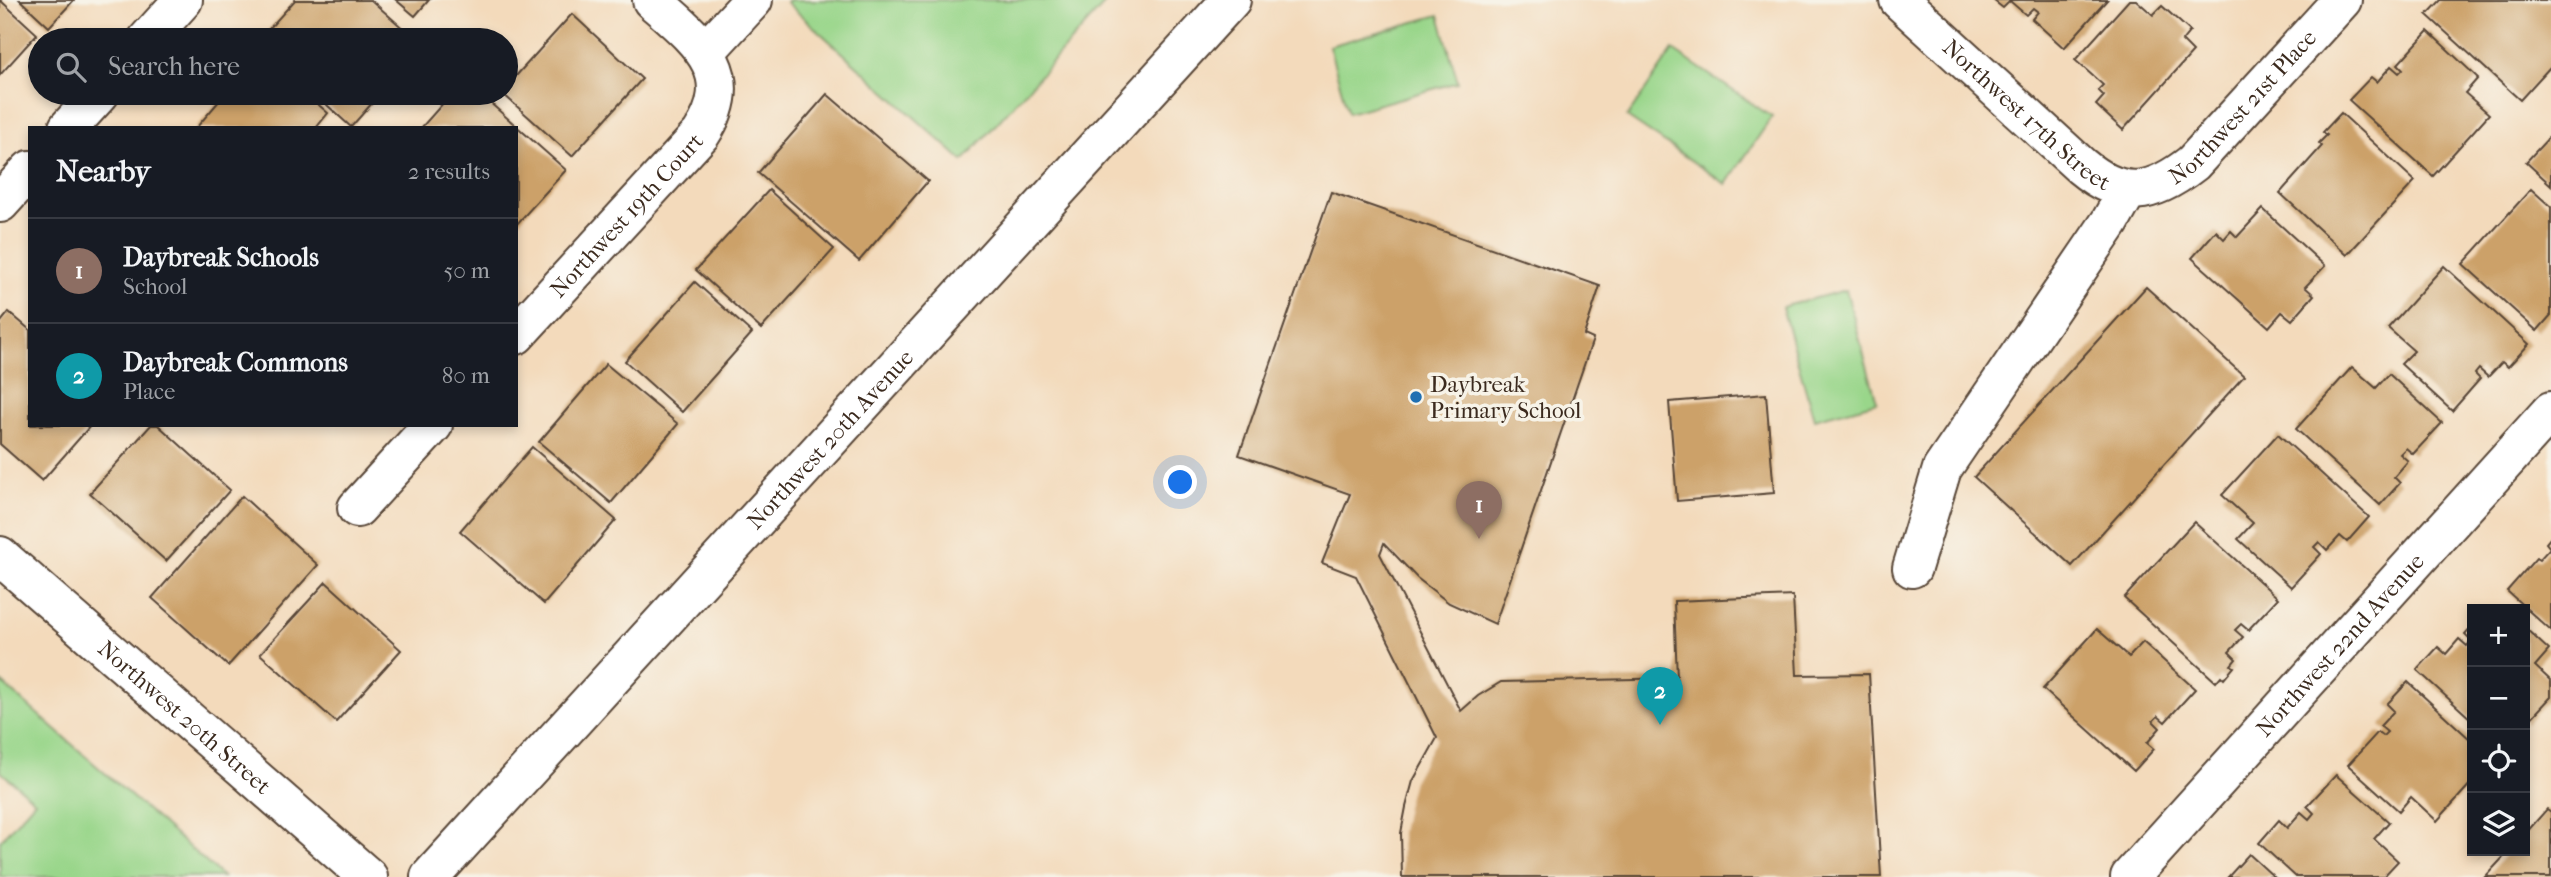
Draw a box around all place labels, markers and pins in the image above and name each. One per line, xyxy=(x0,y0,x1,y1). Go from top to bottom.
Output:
place label: Daybreak Primary School xyxy=(1430,371,1582,424)
marker: Daybreak Primary School xyxy=(1408,389,1424,405)
pin: 1 xyxy=(1456,481,1502,539)
pin: 2 xyxy=(1637,667,1683,725)

